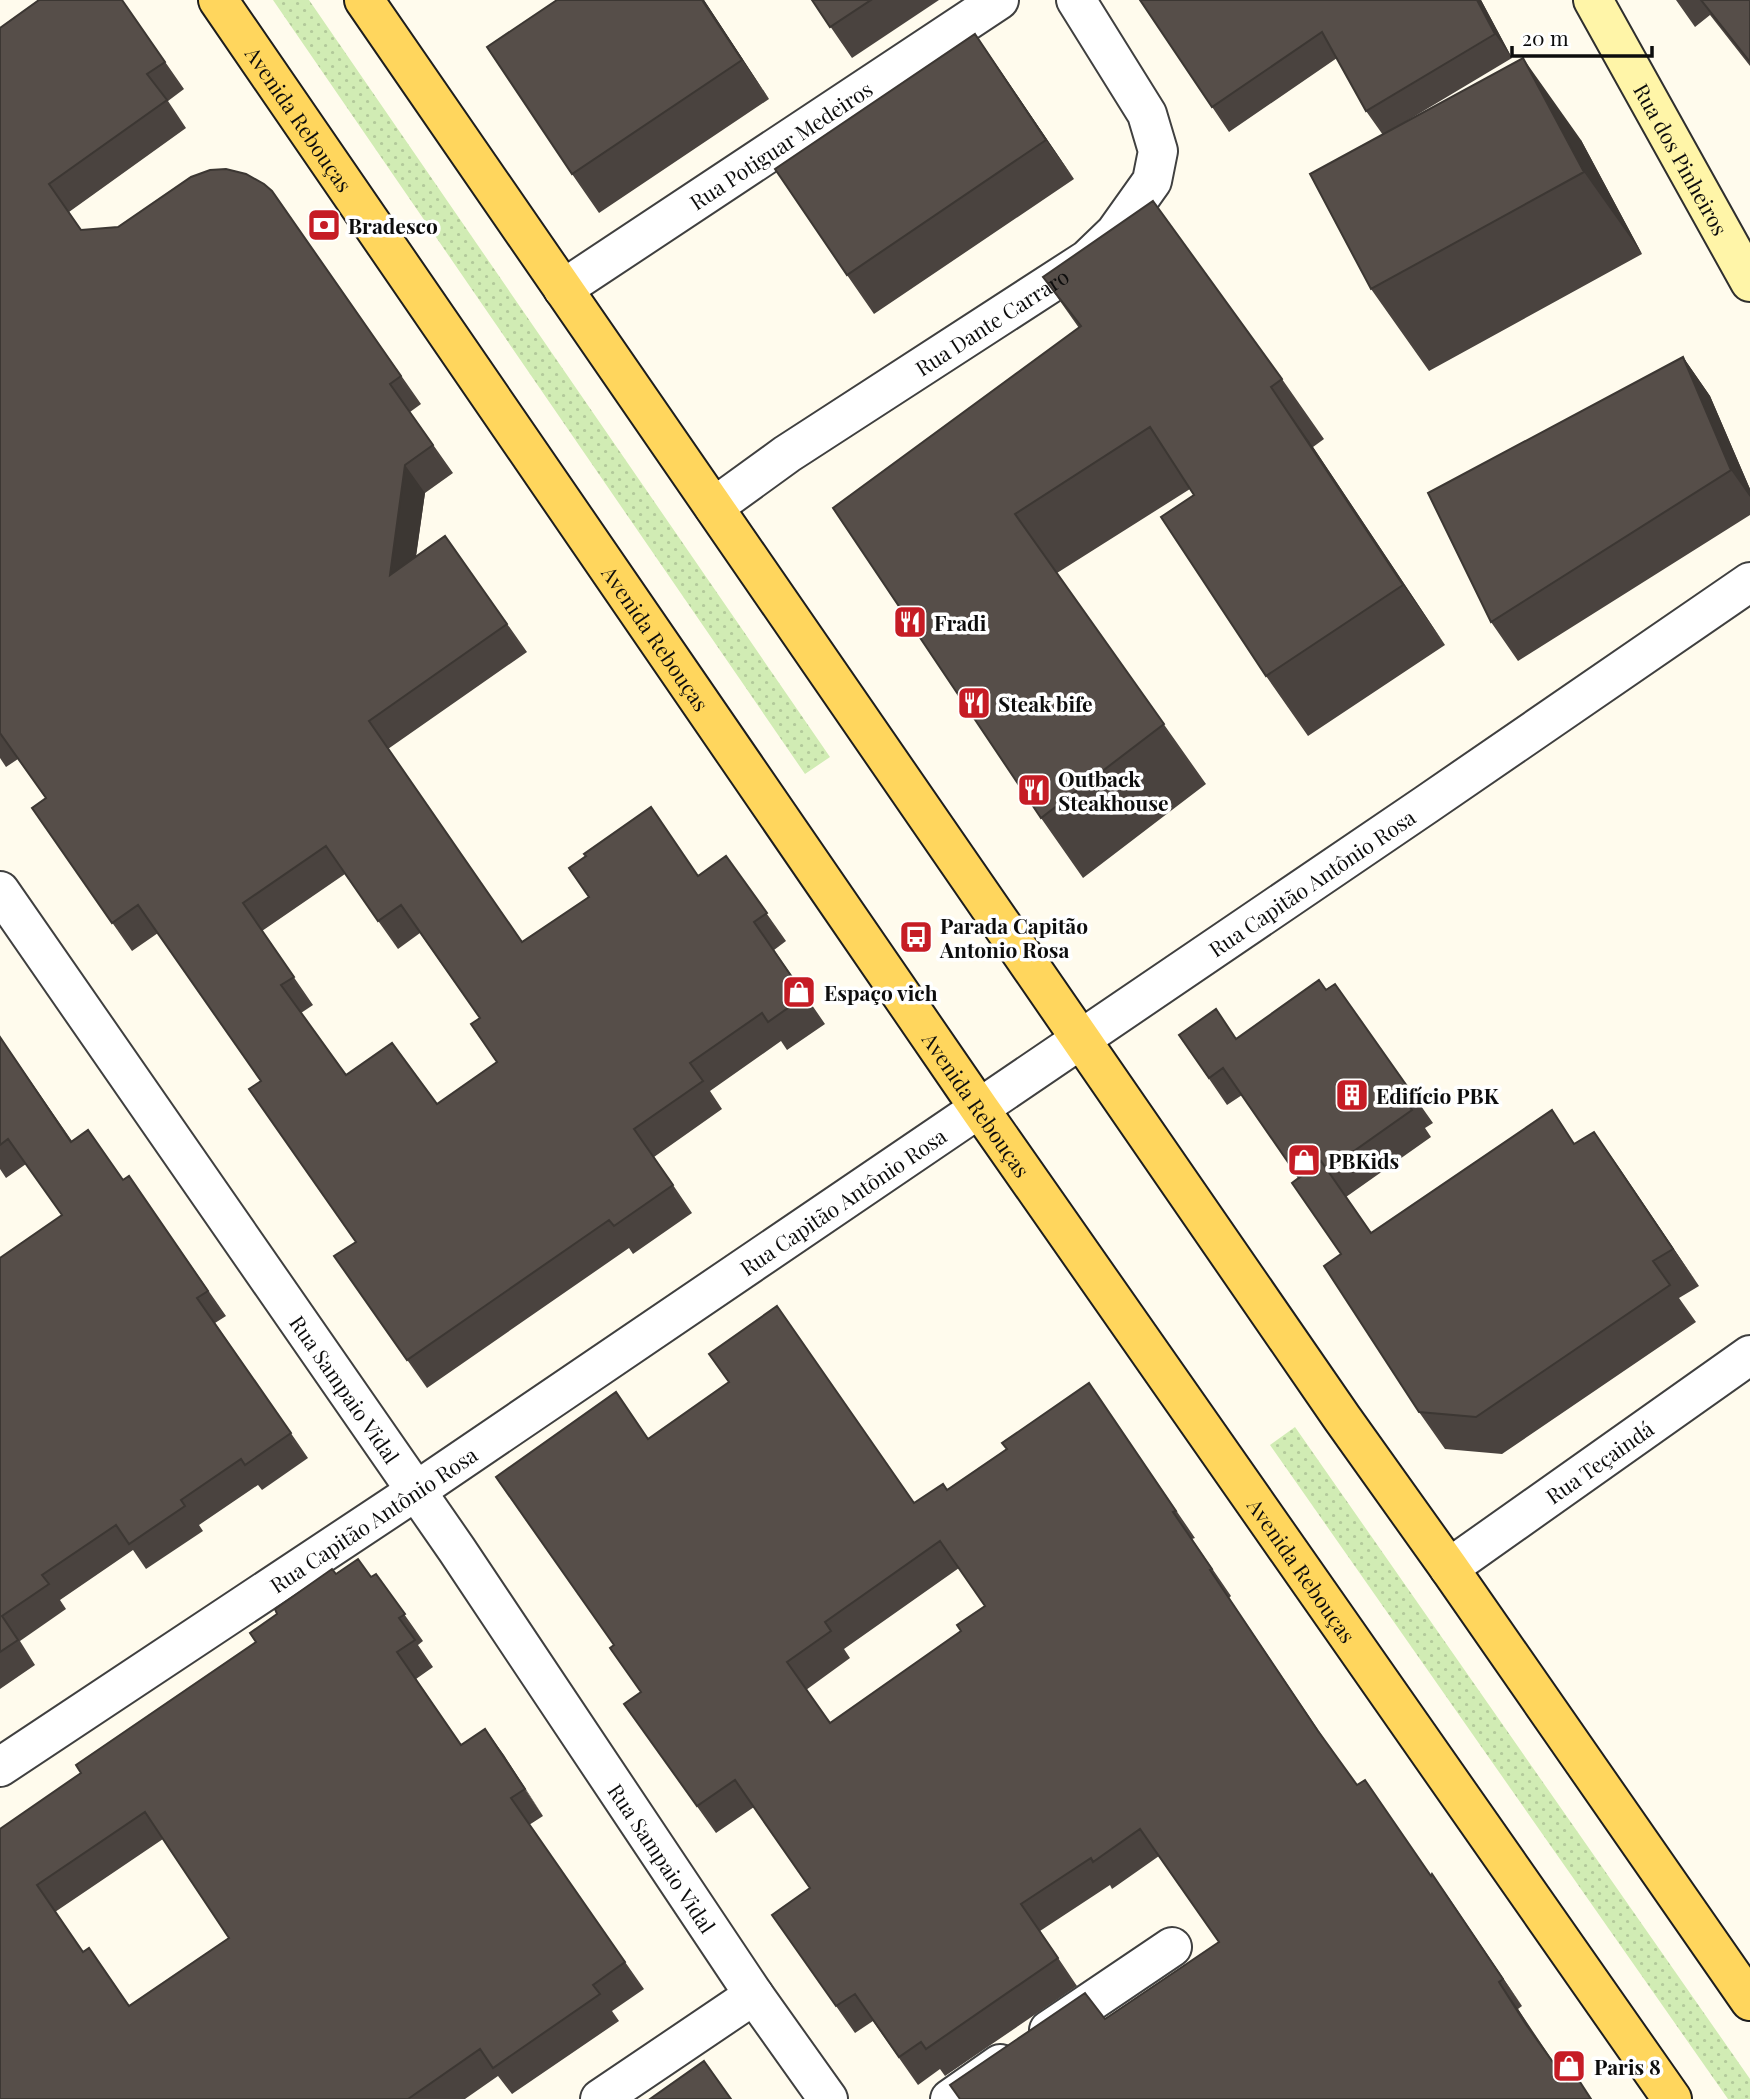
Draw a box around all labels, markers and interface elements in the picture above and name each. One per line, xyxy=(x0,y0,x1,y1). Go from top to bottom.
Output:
scale bar xyxy=(1512,14,1652,58)
text: 20 m xyxy=(1522,23,1569,51)
street label: Avenida Rebouças xyxy=(239,40,359,197)
street label: Rua Potiguar Medeiros xyxy=(684,74,877,216)
street label: Rua dos Pinheiros xyxy=(1628,78,1735,240)
bank icon: Bradesco xyxy=(305,206,343,244)
place label: Bradesco xyxy=(348,211,438,239)
street label: Rua Dante Carraro xyxy=(910,262,1074,381)
street label: Avenida Rebouças xyxy=(596,559,716,716)
restaurant icon: Fradi xyxy=(891,603,929,641)
place label: Fradi xyxy=(934,608,987,636)
restaurant icon: Steak bife xyxy=(955,684,993,722)
place label: Steak bife xyxy=(998,689,1093,717)
place label: Outback Steakhouse xyxy=(1058,764,1168,816)
restaurant icon: Outback Steakhouse xyxy=(1015,771,1053,809)
street label: Rua Capitão Antônio Rosa xyxy=(1203,802,1421,962)
place label: Parada Capitão Antonio Rosa xyxy=(939,911,1088,963)
bus stop icon: Parada Capitão Antonio Rosa xyxy=(897,918,935,956)
shop icon: Espaço vich xyxy=(780,973,818,1011)
place label: Espaço vich xyxy=(824,978,938,1006)
street label: Avenida Rebouças xyxy=(916,1026,1037,1182)
building icon: Edifício PBK xyxy=(1333,1076,1371,1114)
place label: Edifício PBK xyxy=(1376,1081,1500,1109)
street label: Rua Capitão Antônio Rosa xyxy=(734,1121,952,1281)
shop icon: PBKids xyxy=(1285,1141,1323,1179)
place label: PBKids xyxy=(1328,1146,1399,1174)
street label: Rua Sampaio Vidal xyxy=(284,1309,406,1468)
street label: Rua Teçaindá xyxy=(1540,1414,1659,1509)
street label: Rua Capitão Antônio Rosa xyxy=(264,1439,483,1598)
street label: Avenida Rebouças xyxy=(1241,1491,1362,1648)
street label: Rua Sampaio Vidal xyxy=(602,1778,722,1938)
shop icon: Paris 8 xyxy=(1550,2047,1588,2085)
place label: Paris 8 xyxy=(1594,2052,1661,2080)

